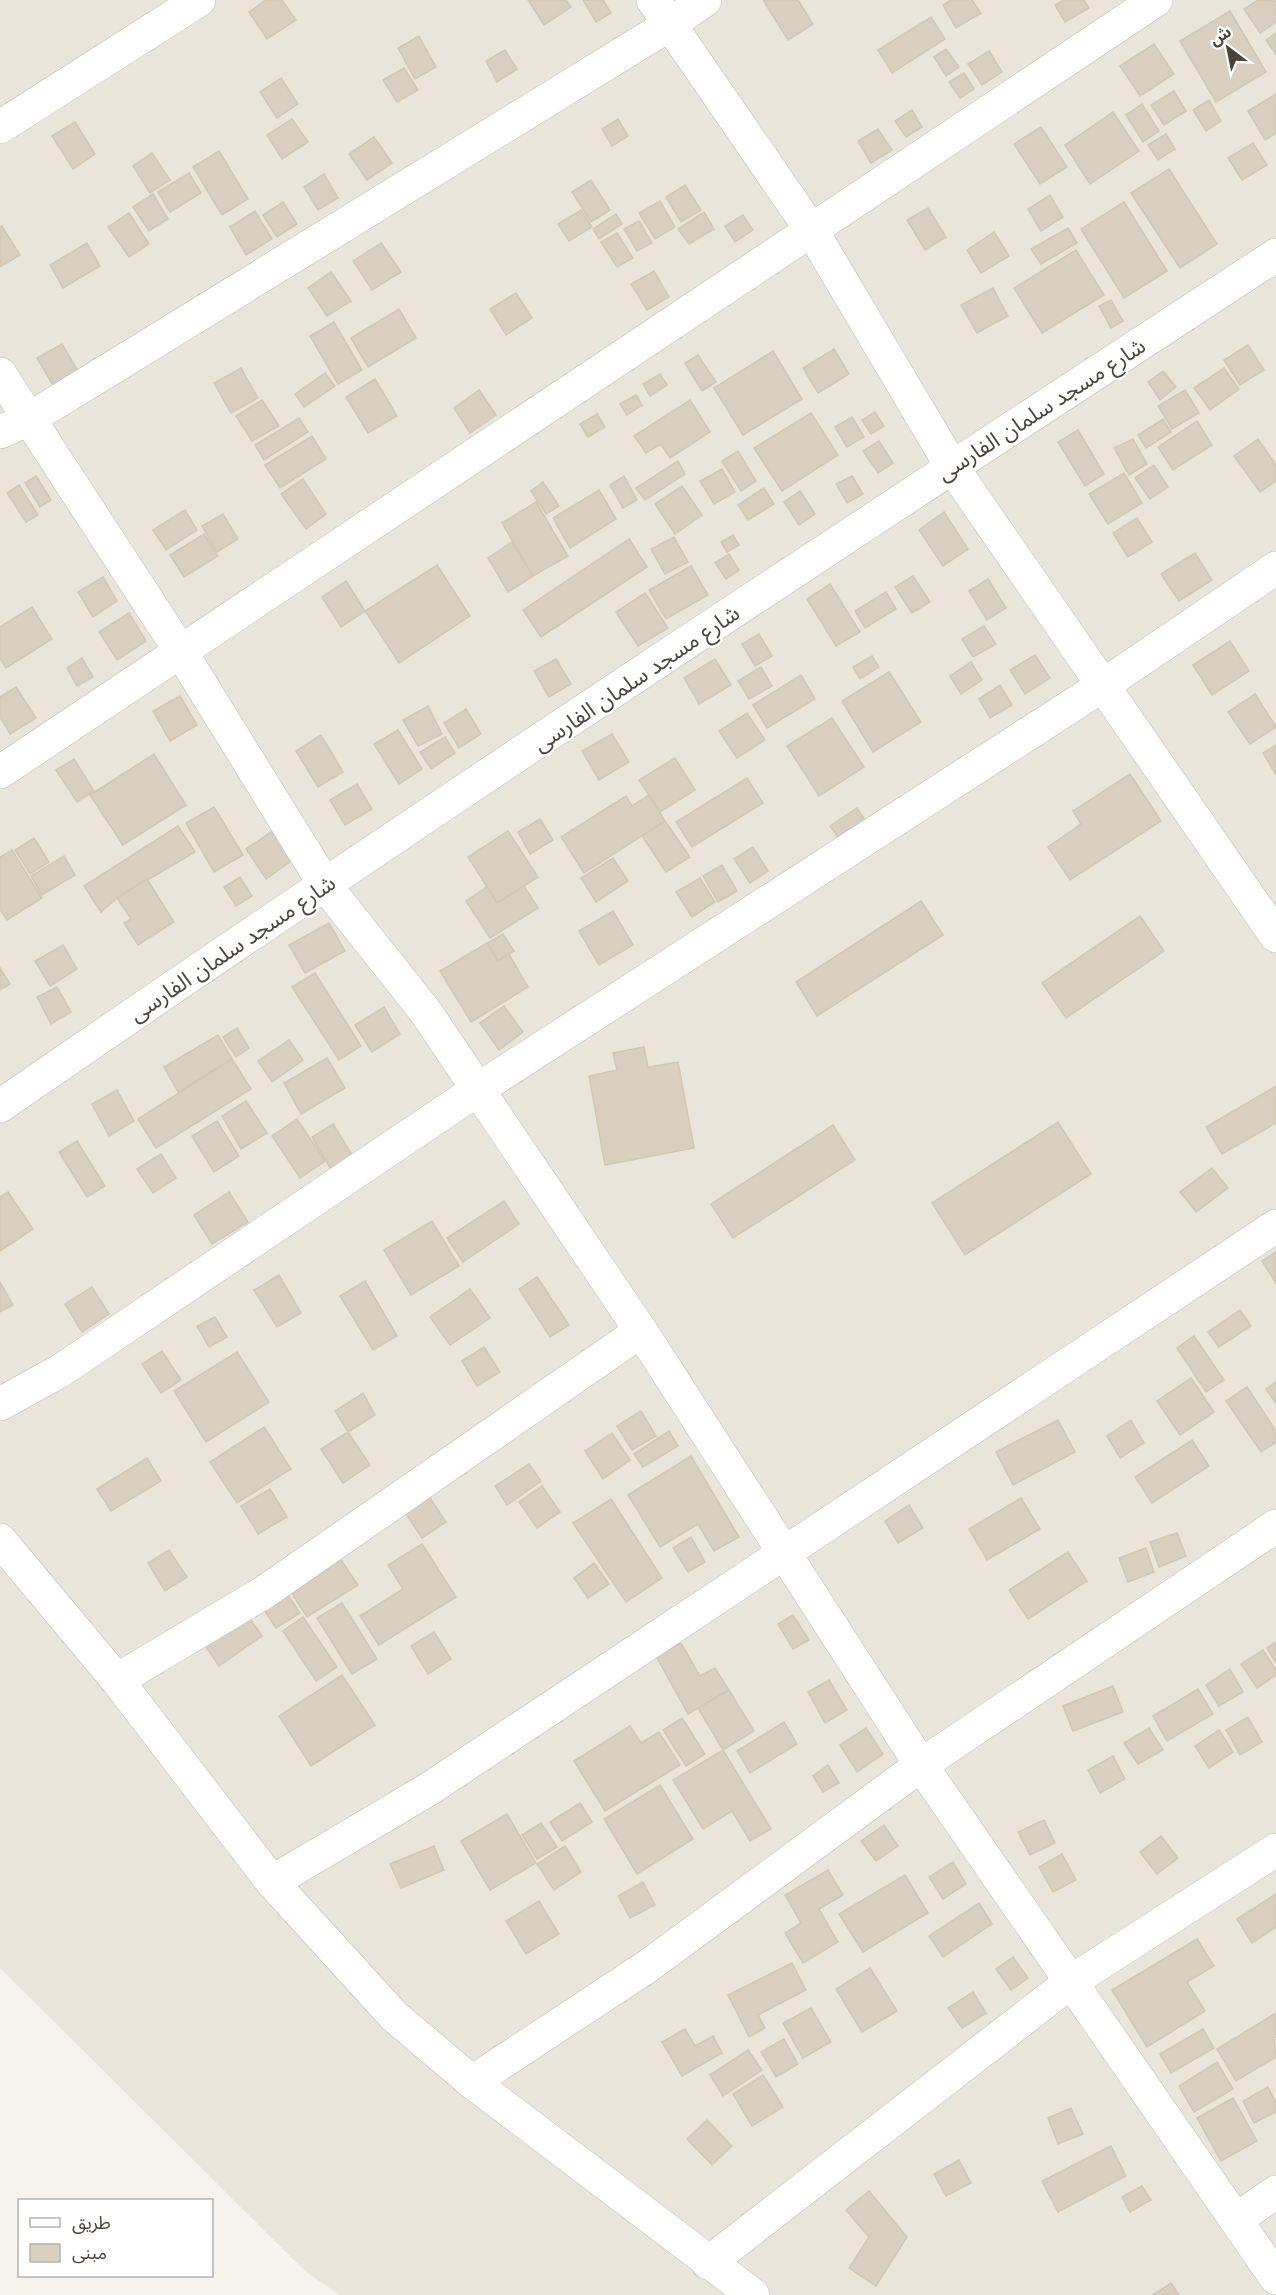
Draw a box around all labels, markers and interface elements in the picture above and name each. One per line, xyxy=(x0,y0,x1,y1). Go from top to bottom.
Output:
north arrow xyxy=(1198,18,1258,78)
text: ش xyxy=(1205,21,1235,50)
street label: شارع مسجد سلمان الفارسى xyxy=(931,331,1152,489)
street label: شارع مسجد سلمان الفارسى xyxy=(527,598,746,760)
street label: شارع مسجد سلمان الفارسى xyxy=(123,868,342,1030)
legend xyxy=(18,2199,213,2277)
text: طريق xyxy=(72,2211,111,2234)
text: مبنى xyxy=(72,2241,107,2264)

